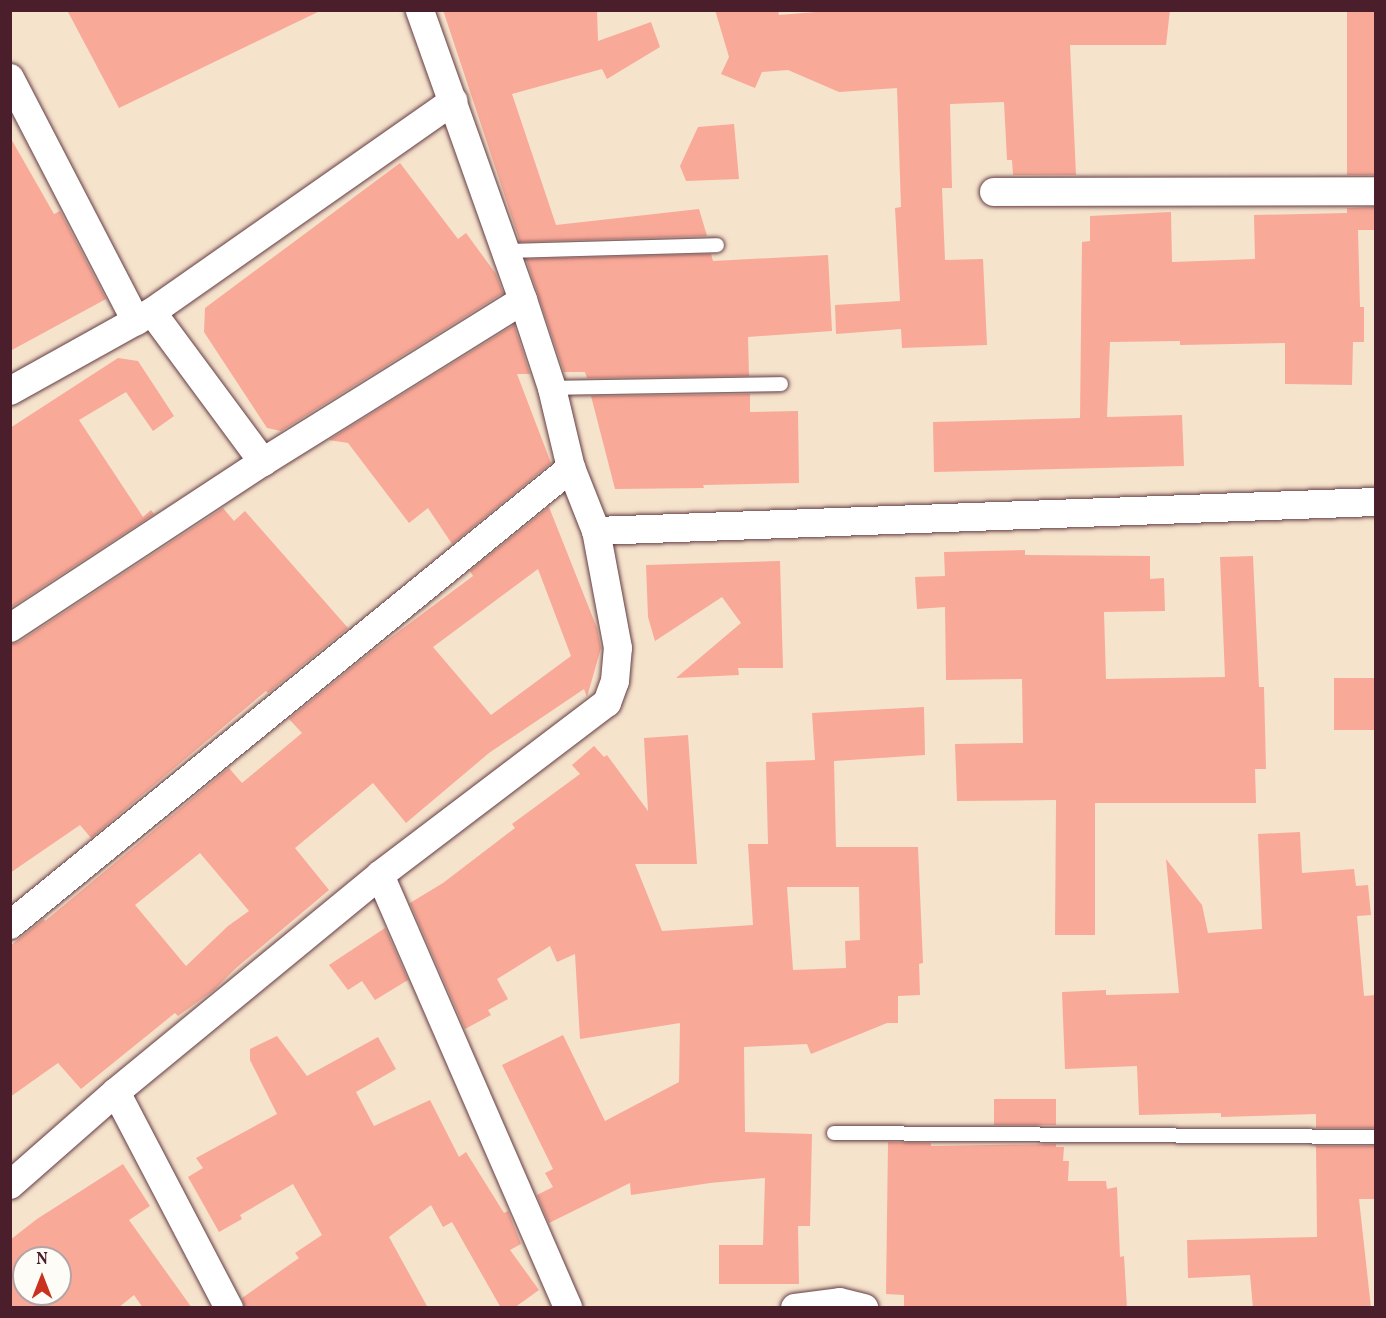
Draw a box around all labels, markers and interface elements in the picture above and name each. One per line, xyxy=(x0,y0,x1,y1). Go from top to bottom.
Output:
north arrow xyxy=(12,1246,72,1306)
text: N xyxy=(36,1249,48,1271)

